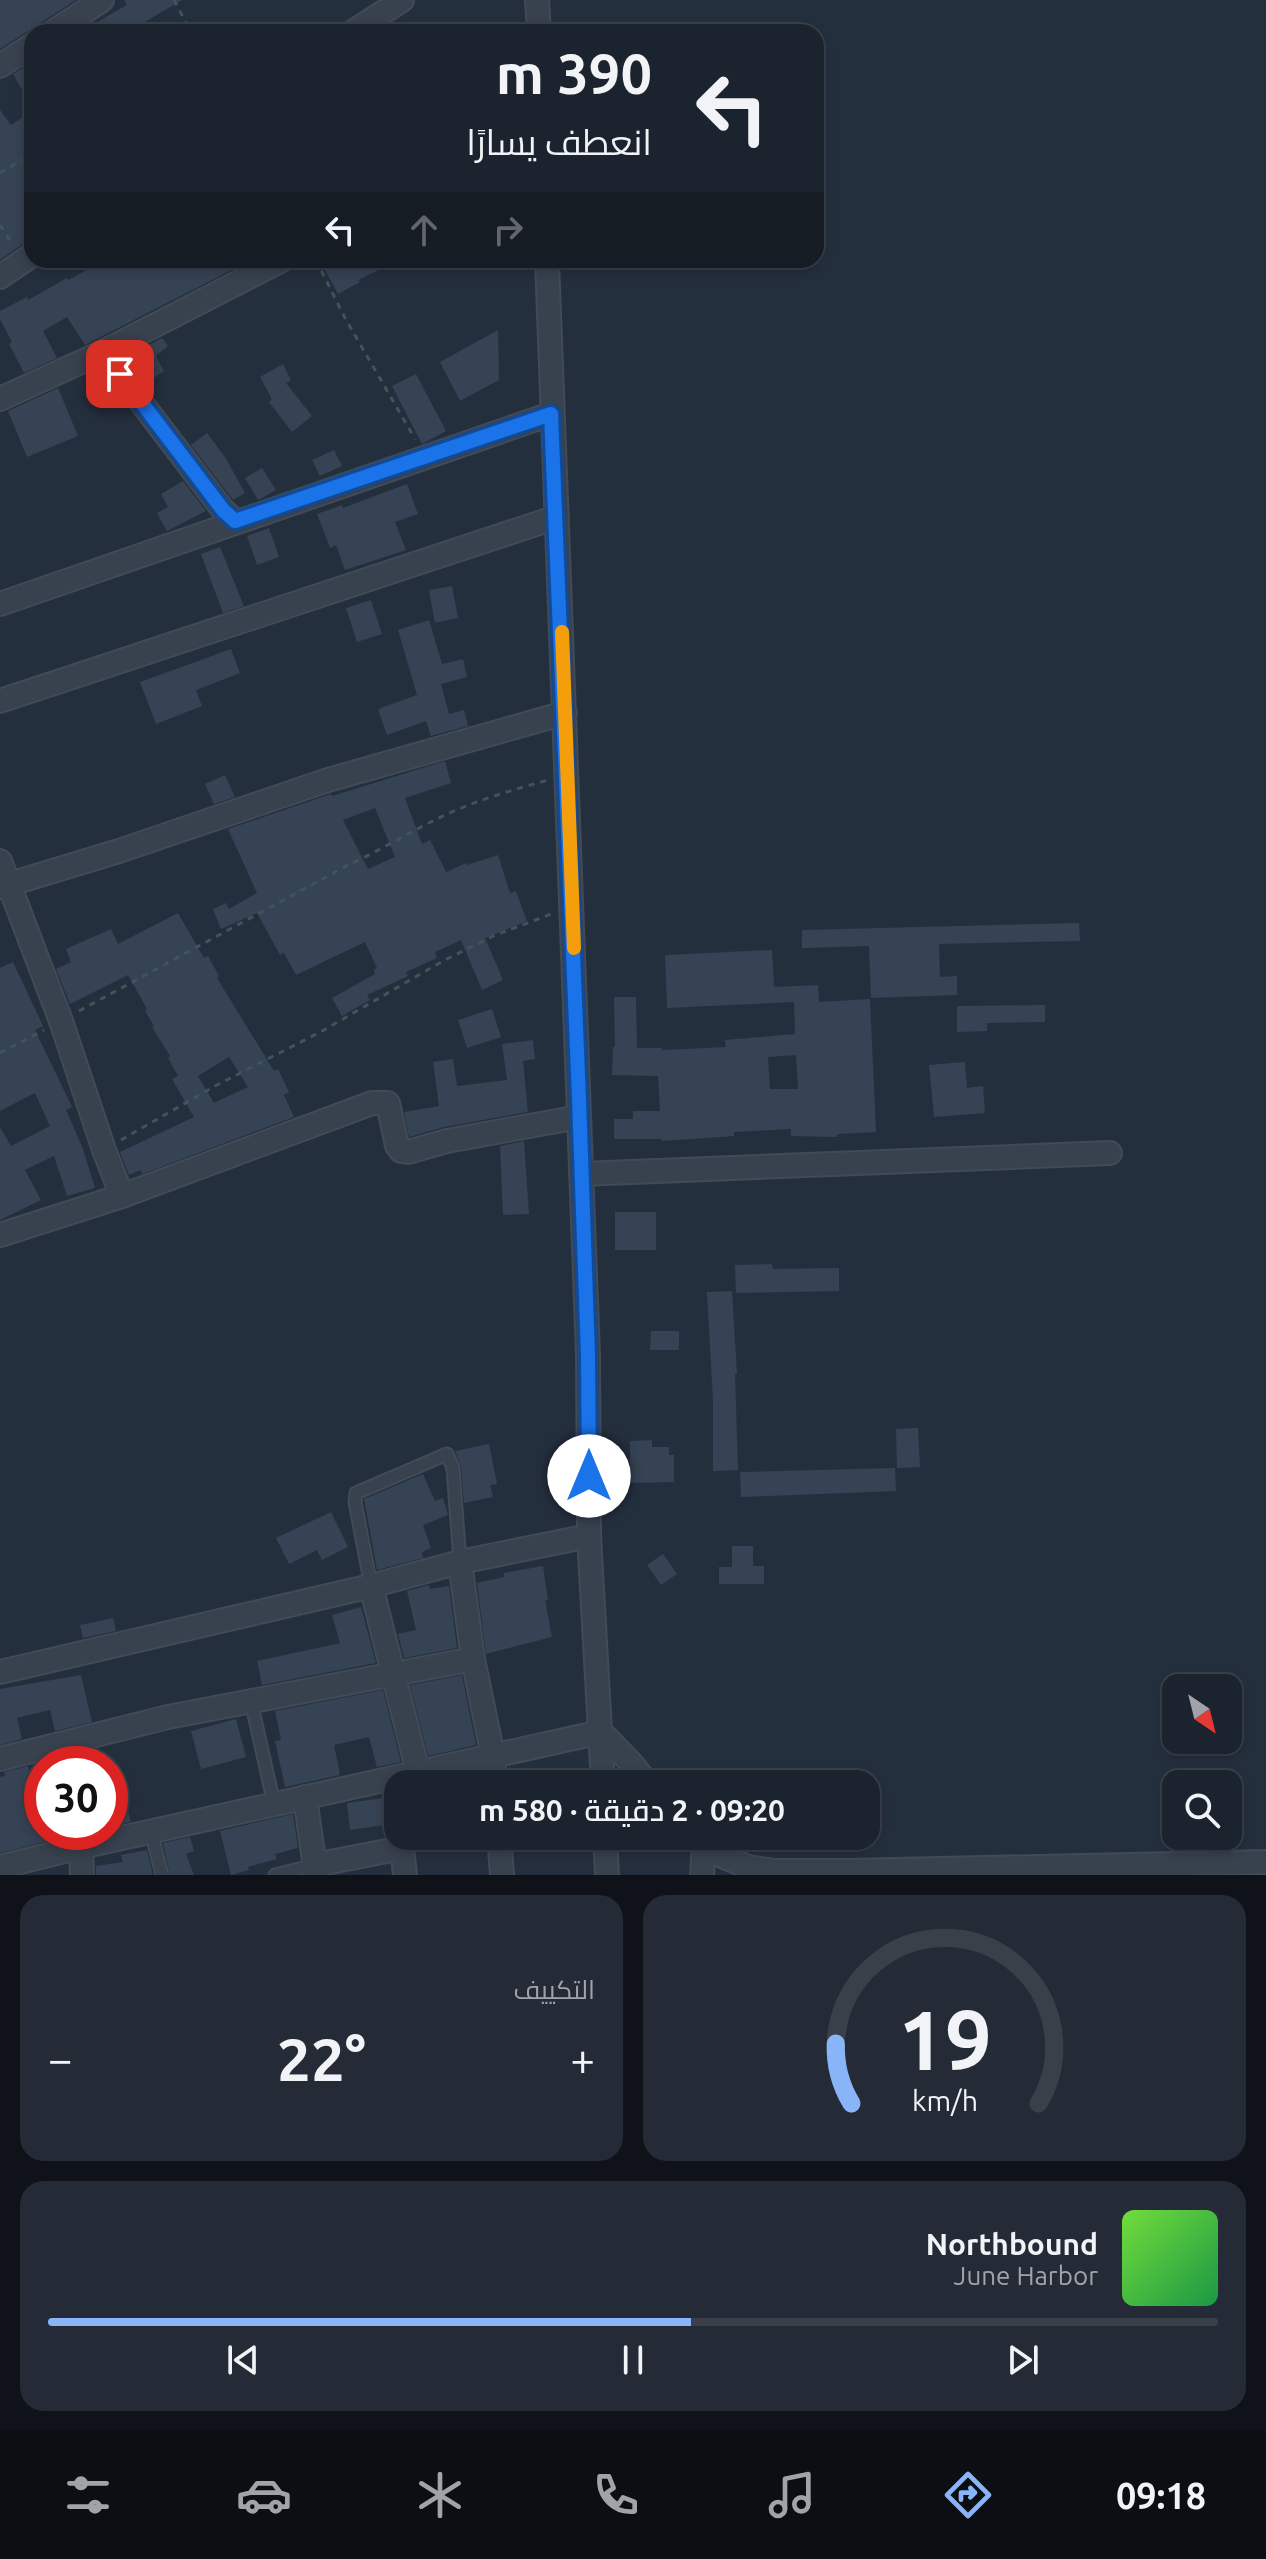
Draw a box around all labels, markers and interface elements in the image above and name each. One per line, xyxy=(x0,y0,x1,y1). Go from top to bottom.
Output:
text: 390 m xyxy=(496,42,652,105)
icon: left xyxy=(680,56,784,160)
text: انعطف يسارًا xyxy=(466,121,652,162)
icon: left xyxy=(318,208,362,252)
icon: ahead xyxy=(402,208,446,252)
icon: right xyxy=(486,208,530,252)
pin xyxy=(86,340,154,408)
icon: arrive xyxy=(98,352,142,396)
position arrow xyxy=(547,1434,631,1518)
north arrow xyxy=(1162,1674,1242,1754)
map controls xyxy=(1162,1674,1242,1850)
speed limit sign: 30 xyxy=(24,1746,128,1850)
button: search xyxy=(1162,1770,1242,1850)
text: 09:20 · 2 دقيقة · 580 m xyxy=(479,1793,785,1827)
text: التكييف xyxy=(513,1975,595,2004)
text: 19 xyxy=(898,1992,991,2086)
text: 22° xyxy=(277,2025,366,2092)
text: − xyxy=(48,2034,73,2083)
text: + xyxy=(570,2034,595,2083)
text: km/h xyxy=(912,2084,978,2116)
text: Northbound xyxy=(926,2227,1098,2261)
text: June Harbor xyxy=(954,2261,1098,2290)
icon: previous xyxy=(221,2338,265,2382)
icon: pause xyxy=(611,2338,655,2382)
icon: next xyxy=(1001,2338,1045,2382)
icon: filters xyxy=(60,2467,116,2523)
icon: car xyxy=(236,2467,292,2523)
icon: climate xyxy=(412,2467,468,2523)
icon: phone xyxy=(588,2467,644,2523)
icon: music xyxy=(764,2467,820,2523)
icon: directions xyxy=(940,2467,996,2523)
text: 09:18 xyxy=(1116,2475,1206,2516)

